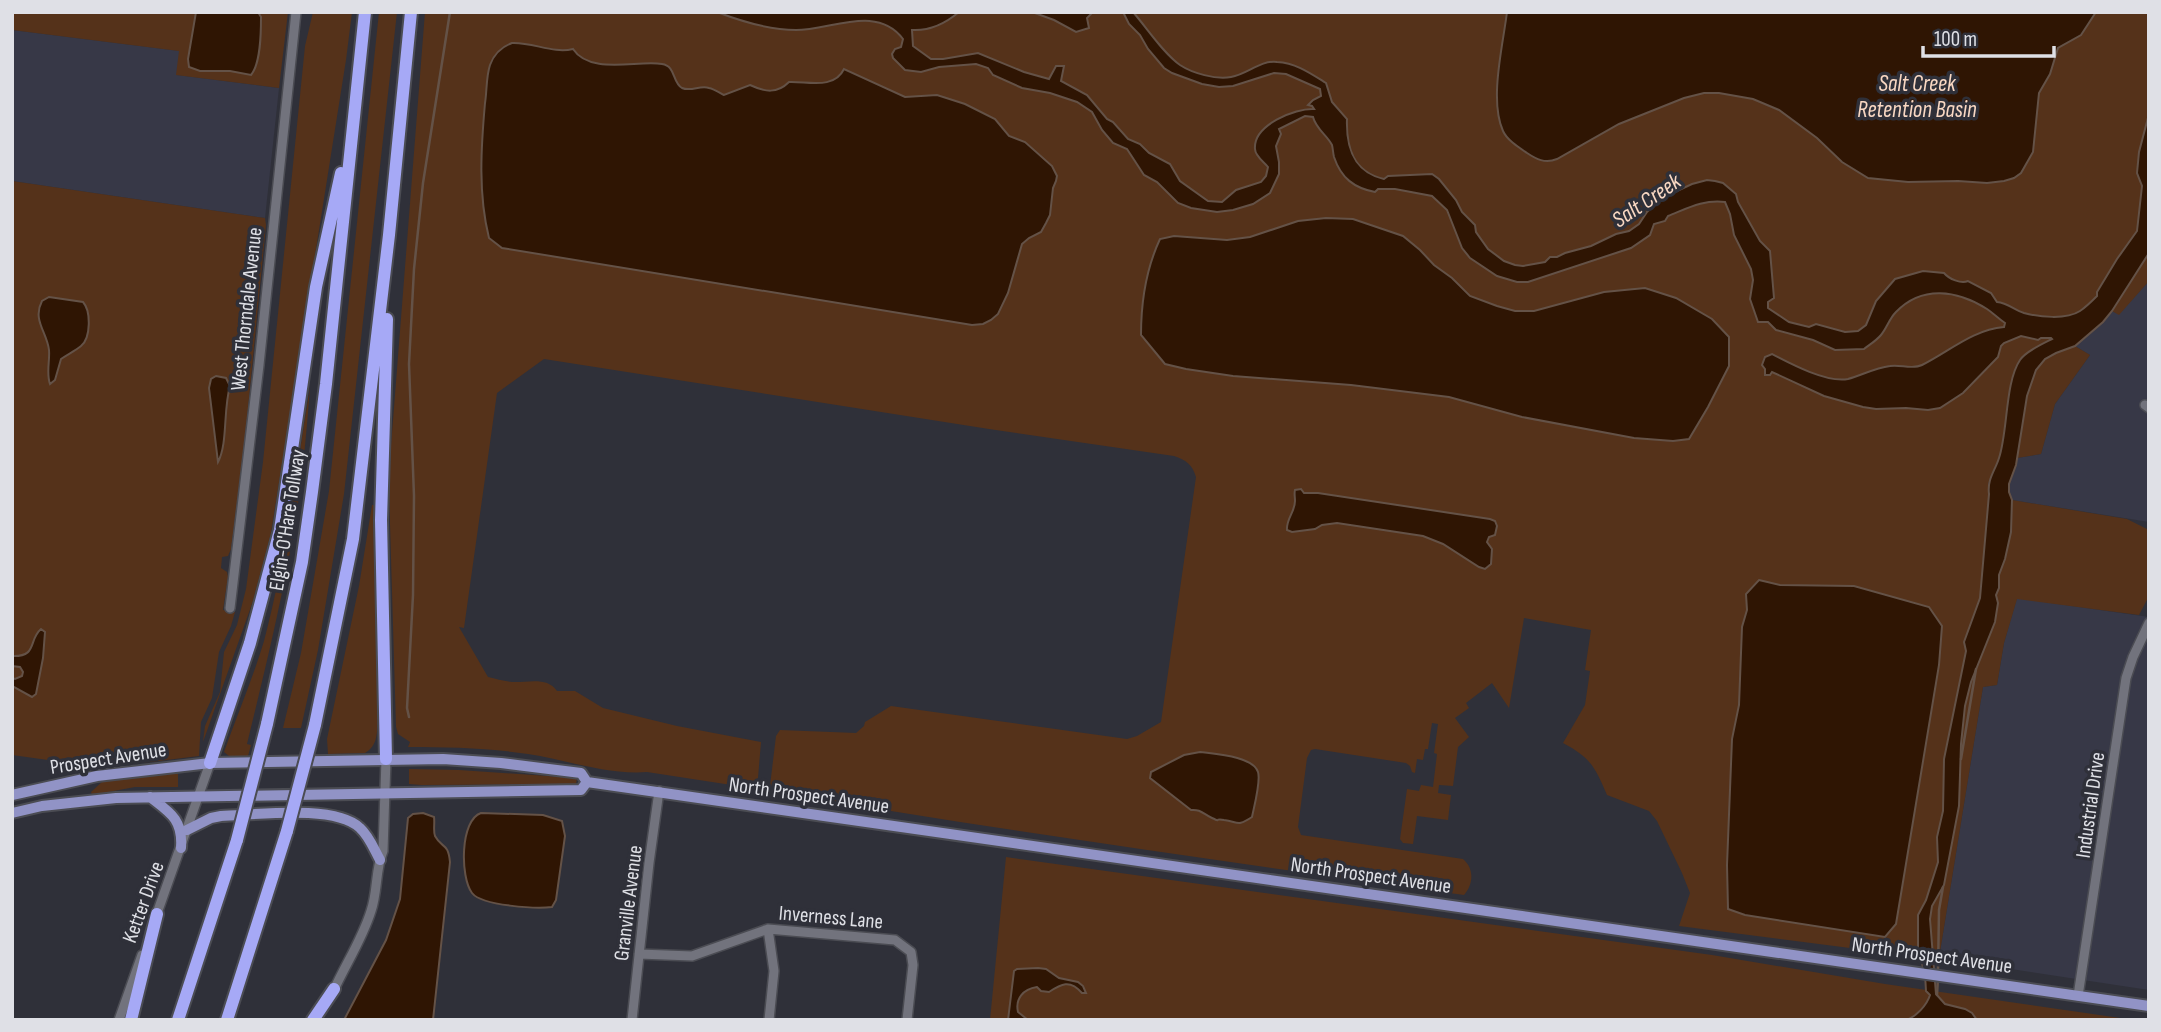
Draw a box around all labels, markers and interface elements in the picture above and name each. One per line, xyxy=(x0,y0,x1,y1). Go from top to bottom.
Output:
scale bar xyxy=(1923,14,2054,58)
text: 100 m xyxy=(1934,27,1977,52)
water label: Salt Creek Retention Basin xyxy=(1857,70,1977,124)
water label: Salt Creek xyxy=(1607,167,1688,234)
street label: West Thorndale Avenue xyxy=(225,226,267,392)
street label: Elgin-O'Hare Tollway xyxy=(264,448,311,592)
street label: Prospect Avenue xyxy=(48,737,168,780)
street label: Industrial Drive xyxy=(2071,751,2110,860)
street label: North Prospect Avenue xyxy=(727,772,891,819)
street label: Granville Avenue xyxy=(609,844,648,962)
street label: North Prospect Avenue xyxy=(1289,852,1453,899)
street label: Ketter Drive xyxy=(117,858,170,946)
street label: Inverness Lane xyxy=(778,900,884,935)
street label: North Prospect Avenue xyxy=(1850,932,2014,979)

